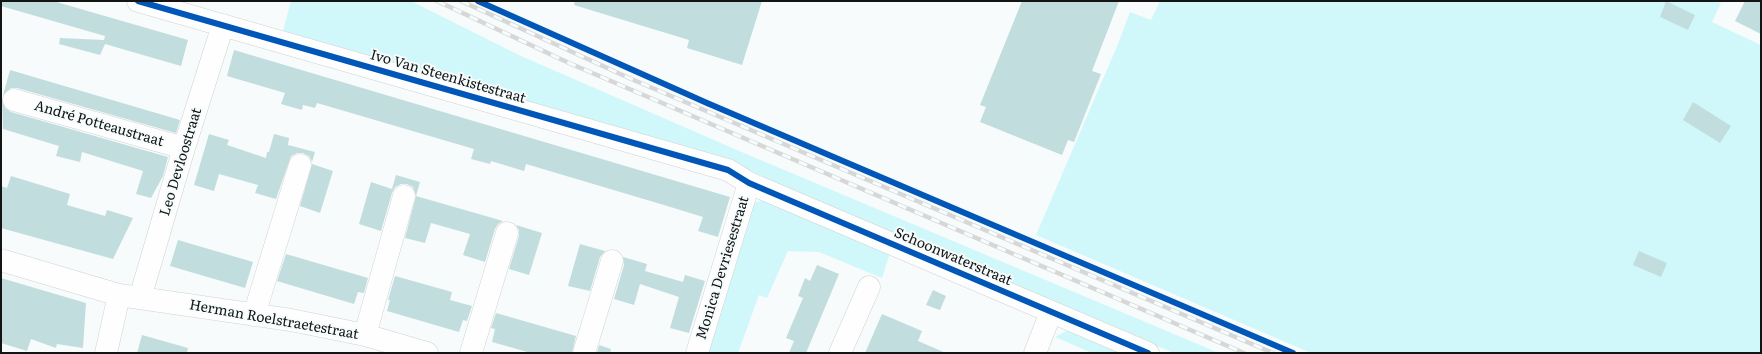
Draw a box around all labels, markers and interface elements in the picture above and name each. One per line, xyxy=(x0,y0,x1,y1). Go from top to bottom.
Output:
street label: Ivo Van Steenkistestraat xyxy=(368,47,528,107)
street label: André Potteaustraat xyxy=(32,97,166,151)
street label: Leo Devloostraat xyxy=(157,106,205,218)
street label: Monica Devriesestraat xyxy=(693,194,753,342)
street label: Schoonwaterstraat xyxy=(892,225,1014,289)
street label: Herman Roelstraetestraat xyxy=(188,297,360,343)

